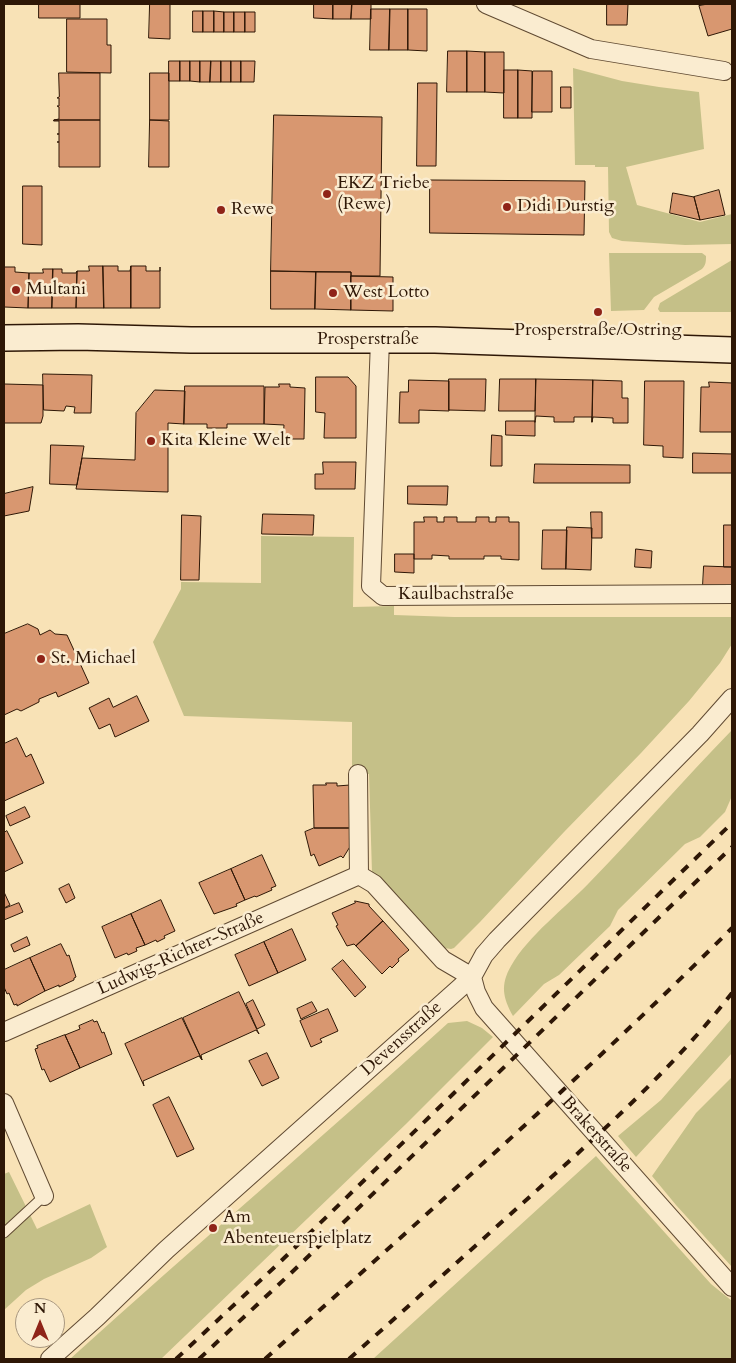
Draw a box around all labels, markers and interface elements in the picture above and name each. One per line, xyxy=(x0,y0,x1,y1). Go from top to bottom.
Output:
place label: EKZ Triebe (Rewe) xyxy=(337,173,430,215)
marker: EKZ Triebe (Rewe) xyxy=(321,188,333,200)
place label: Didi Durstig xyxy=(517,196,614,218)
place label: Rewe xyxy=(231,199,274,221)
marker: Didi Durstig xyxy=(501,201,513,213)
marker: Rewe xyxy=(215,204,227,216)
place label: Multani xyxy=(26,279,86,301)
place label: West Lotto xyxy=(343,282,429,304)
marker: Multani xyxy=(10,284,22,296)
marker: West Lotto xyxy=(327,287,339,299)
marker: Prosperstraße/Ostring xyxy=(592,306,604,318)
place label: Prosperstraße/Ostring xyxy=(514,320,682,342)
street label: Prosperstraße xyxy=(317,329,419,351)
place label: Kita Kleine Welt xyxy=(161,430,291,452)
marker: Kita Kleine Welt xyxy=(145,435,157,447)
street label: Kaulbachstraße xyxy=(398,584,514,606)
place label: St. Michael xyxy=(51,648,136,670)
marker: St. Michael xyxy=(35,653,47,665)
street label: Ludwig-Richter-Straße xyxy=(94,908,268,1000)
street label: Devensstraße xyxy=(357,997,447,1081)
street label: Brakerstraße xyxy=(556,1092,636,1178)
place label: Am Abenteuerspielplatz xyxy=(223,1207,371,1250)
marker: Am Abenteuerspielplatz xyxy=(207,1222,219,1234)
north arrow xyxy=(15,1298,65,1348)
text: N xyxy=(34,1299,46,1318)

